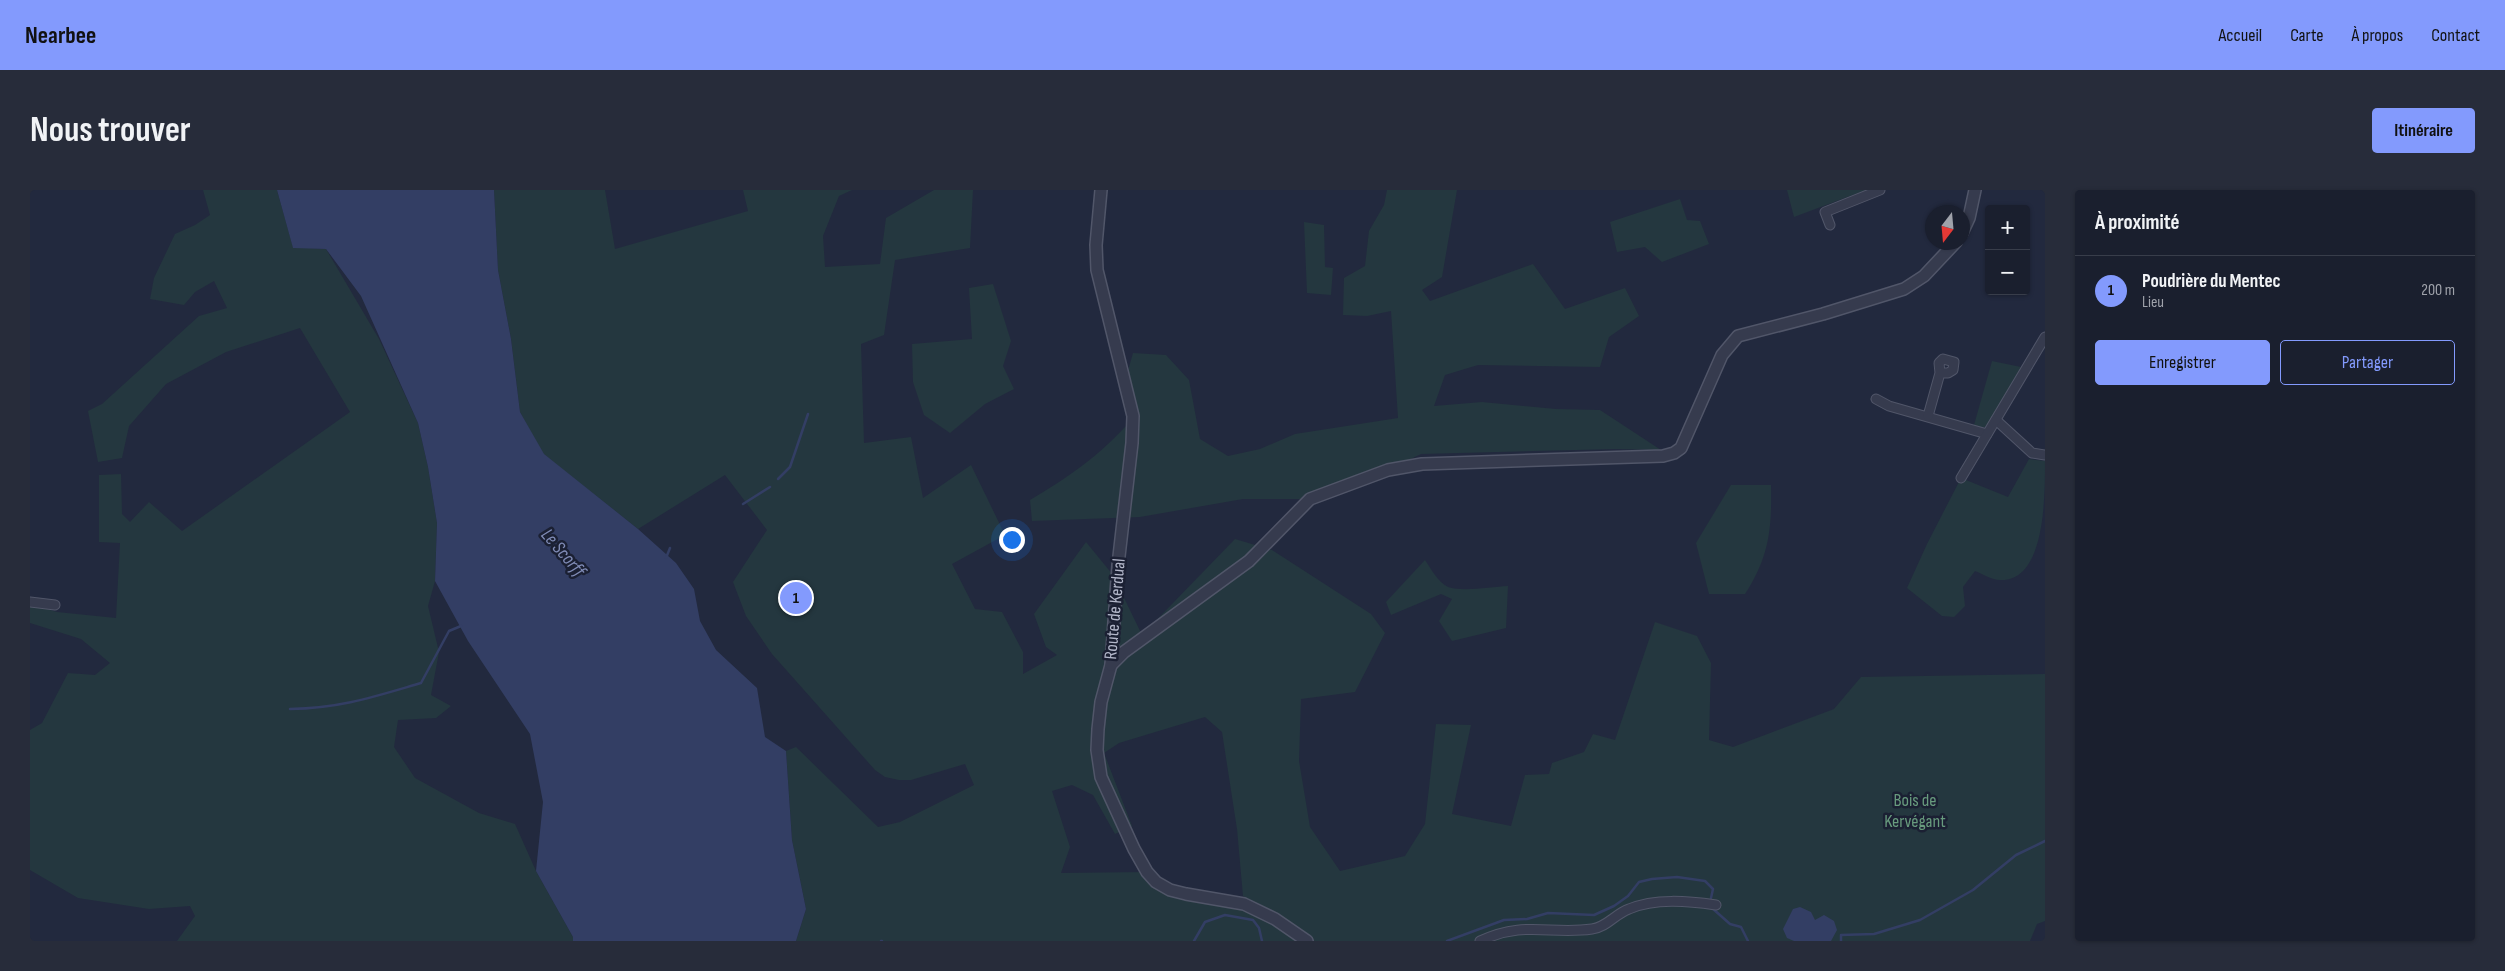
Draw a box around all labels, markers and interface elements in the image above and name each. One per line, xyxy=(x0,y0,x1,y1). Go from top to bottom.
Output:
text: Nearbee xyxy=(25,21,96,50)
text: Accueil xyxy=(2218,25,2262,46)
text: Carte xyxy=(2290,25,2323,46)
text: À propos xyxy=(2351,25,2403,46)
text: Contact xyxy=(2431,25,2480,46)
button: Itinéraire xyxy=(2372,108,2475,153)
text: Nous trouver xyxy=(30,109,191,152)
north arrow xyxy=(1925,205,1970,250)
map controls xyxy=(1985,205,2030,295)
button: + xyxy=(1985,205,2030,250)
text: À proximité xyxy=(2095,210,2180,235)
button: − xyxy=(1985,250,2030,295)
text: Poudrière du Mentec xyxy=(2142,270,2281,293)
text: 1 xyxy=(2108,281,2114,300)
text: 200 m xyxy=(2421,281,2455,300)
text: Lieu xyxy=(2142,293,2164,312)
button: Enregistrer xyxy=(2095,340,2270,385)
button: Partager xyxy=(2280,340,2455,385)
water label: Le Scorff xyxy=(536,524,592,584)
your location xyxy=(999,527,1025,553)
street label: Route de Kerdual xyxy=(1100,558,1130,660)
pin: 1 xyxy=(780,579,812,617)
park label: Bois de Kervégant xyxy=(1884,790,1946,832)

